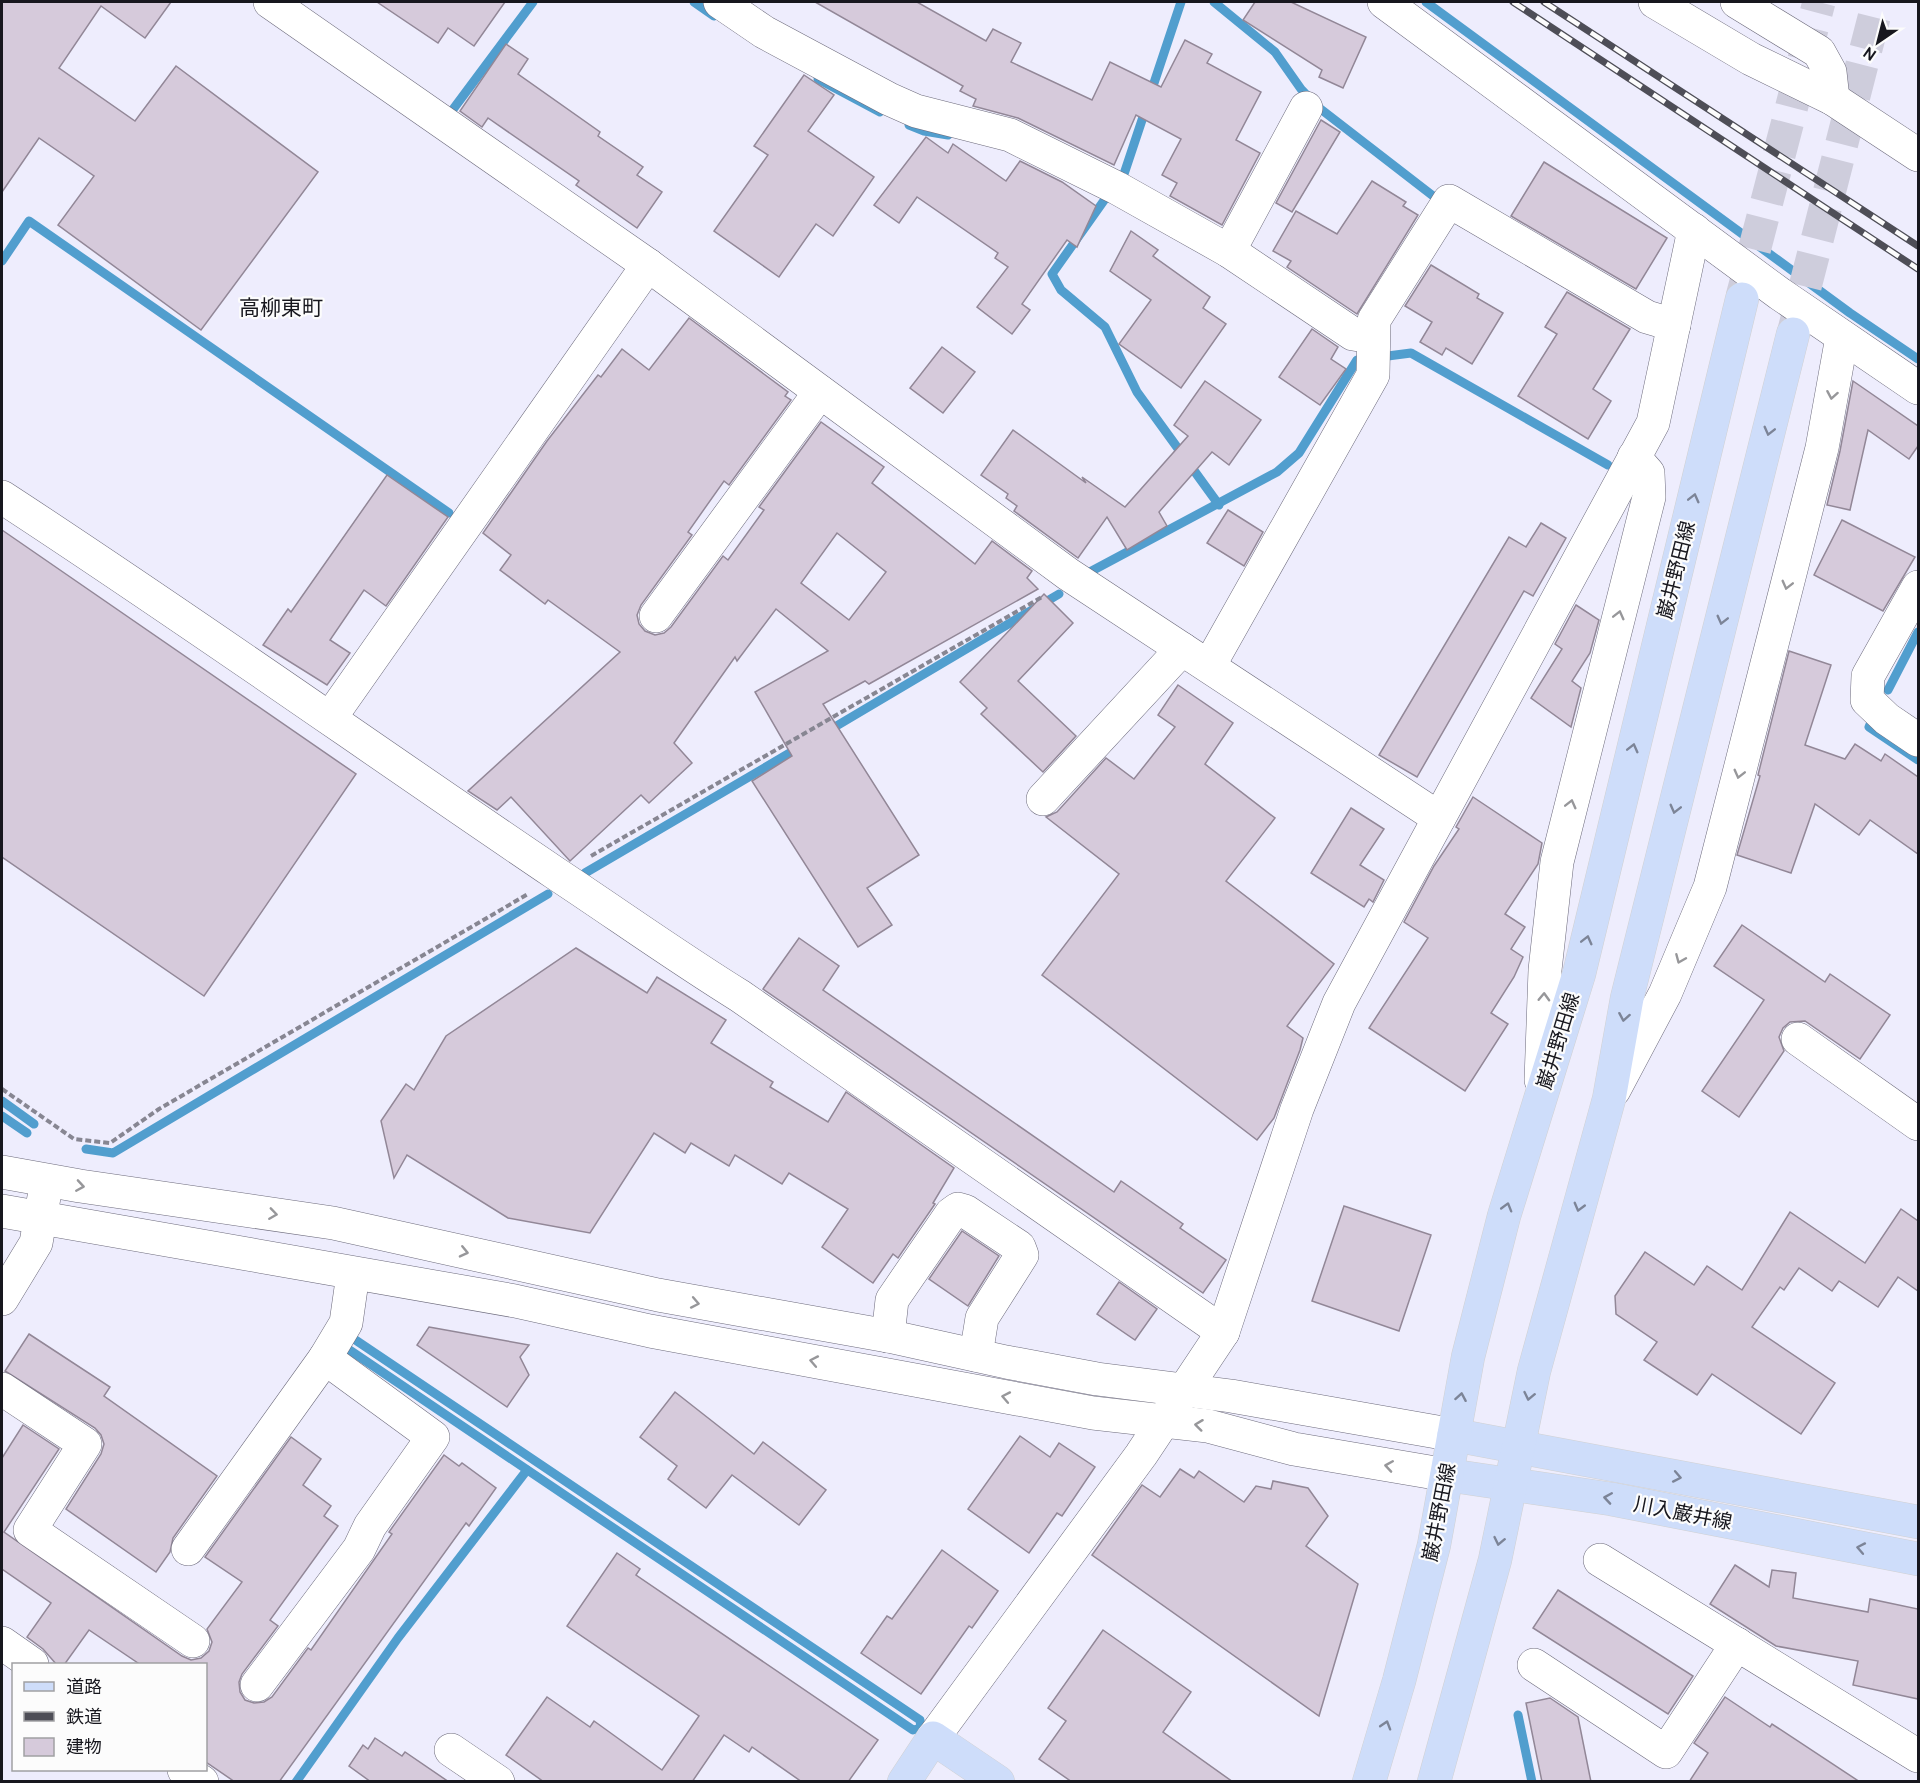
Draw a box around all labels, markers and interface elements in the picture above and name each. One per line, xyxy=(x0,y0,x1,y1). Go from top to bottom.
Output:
north arrow xyxy=(1848,12,1908,72)
text: N xyxy=(1860,43,1880,65)
district label: 高柳東町 xyxy=(239,295,323,320)
one-way arrow xyxy=(1826,390,1838,400)
one-way arrow xyxy=(1764,425,1776,436)
one-way arrow xyxy=(1686,493,1699,503)
street label: 巌井野田線 xyxy=(1652,519,1700,621)
one-way arrow xyxy=(1782,580,1795,590)
one-way arrow xyxy=(1612,610,1625,620)
one-way arrow xyxy=(1716,615,1729,625)
one-way arrow xyxy=(1626,744,1639,754)
one-way arrow xyxy=(1734,769,1747,779)
one-way arrow xyxy=(1564,799,1577,809)
one-way arrow xyxy=(1669,804,1682,814)
one-way arrow xyxy=(1579,935,1592,945)
one-way arrow xyxy=(1675,952,1687,963)
street label: 巌井野田線 xyxy=(1532,990,1584,1092)
one-way arrow xyxy=(1538,992,1550,1001)
one-way arrow xyxy=(1618,1012,1631,1022)
one-way arrow xyxy=(74,1179,84,1192)
one-way arrow xyxy=(1500,1202,1512,1213)
one-way arrow xyxy=(1574,1202,1587,1212)
one-way arrow xyxy=(268,1208,277,1220)
one-way arrow xyxy=(459,1244,469,1257)
one-way arrow xyxy=(690,1296,700,1309)
one-way arrow xyxy=(809,1355,819,1368)
one-way arrow xyxy=(1523,1390,1536,1400)
one-way arrow xyxy=(1001,1391,1011,1404)
one-way arrow xyxy=(1454,1392,1467,1402)
one-way arrow xyxy=(1194,1419,1203,1432)
one-way arrow xyxy=(1384,1460,1394,1473)
street label: 巌井野田線 xyxy=(1418,1461,1460,1563)
one-way arrow xyxy=(1671,1470,1681,1483)
street label: 川入巌井線 xyxy=(1632,1492,1734,1534)
one-way arrow xyxy=(1603,1493,1612,1505)
one-way arrow xyxy=(1493,1536,1506,1546)
one-way arrow xyxy=(1856,1542,1866,1555)
legend xyxy=(12,1663,207,1771)
text: 道路 xyxy=(66,1676,102,1698)
text: 鉄道 xyxy=(66,1706,102,1728)
one-way arrow xyxy=(1379,1721,1391,1731)
text: 建物 xyxy=(66,1736,102,1758)

